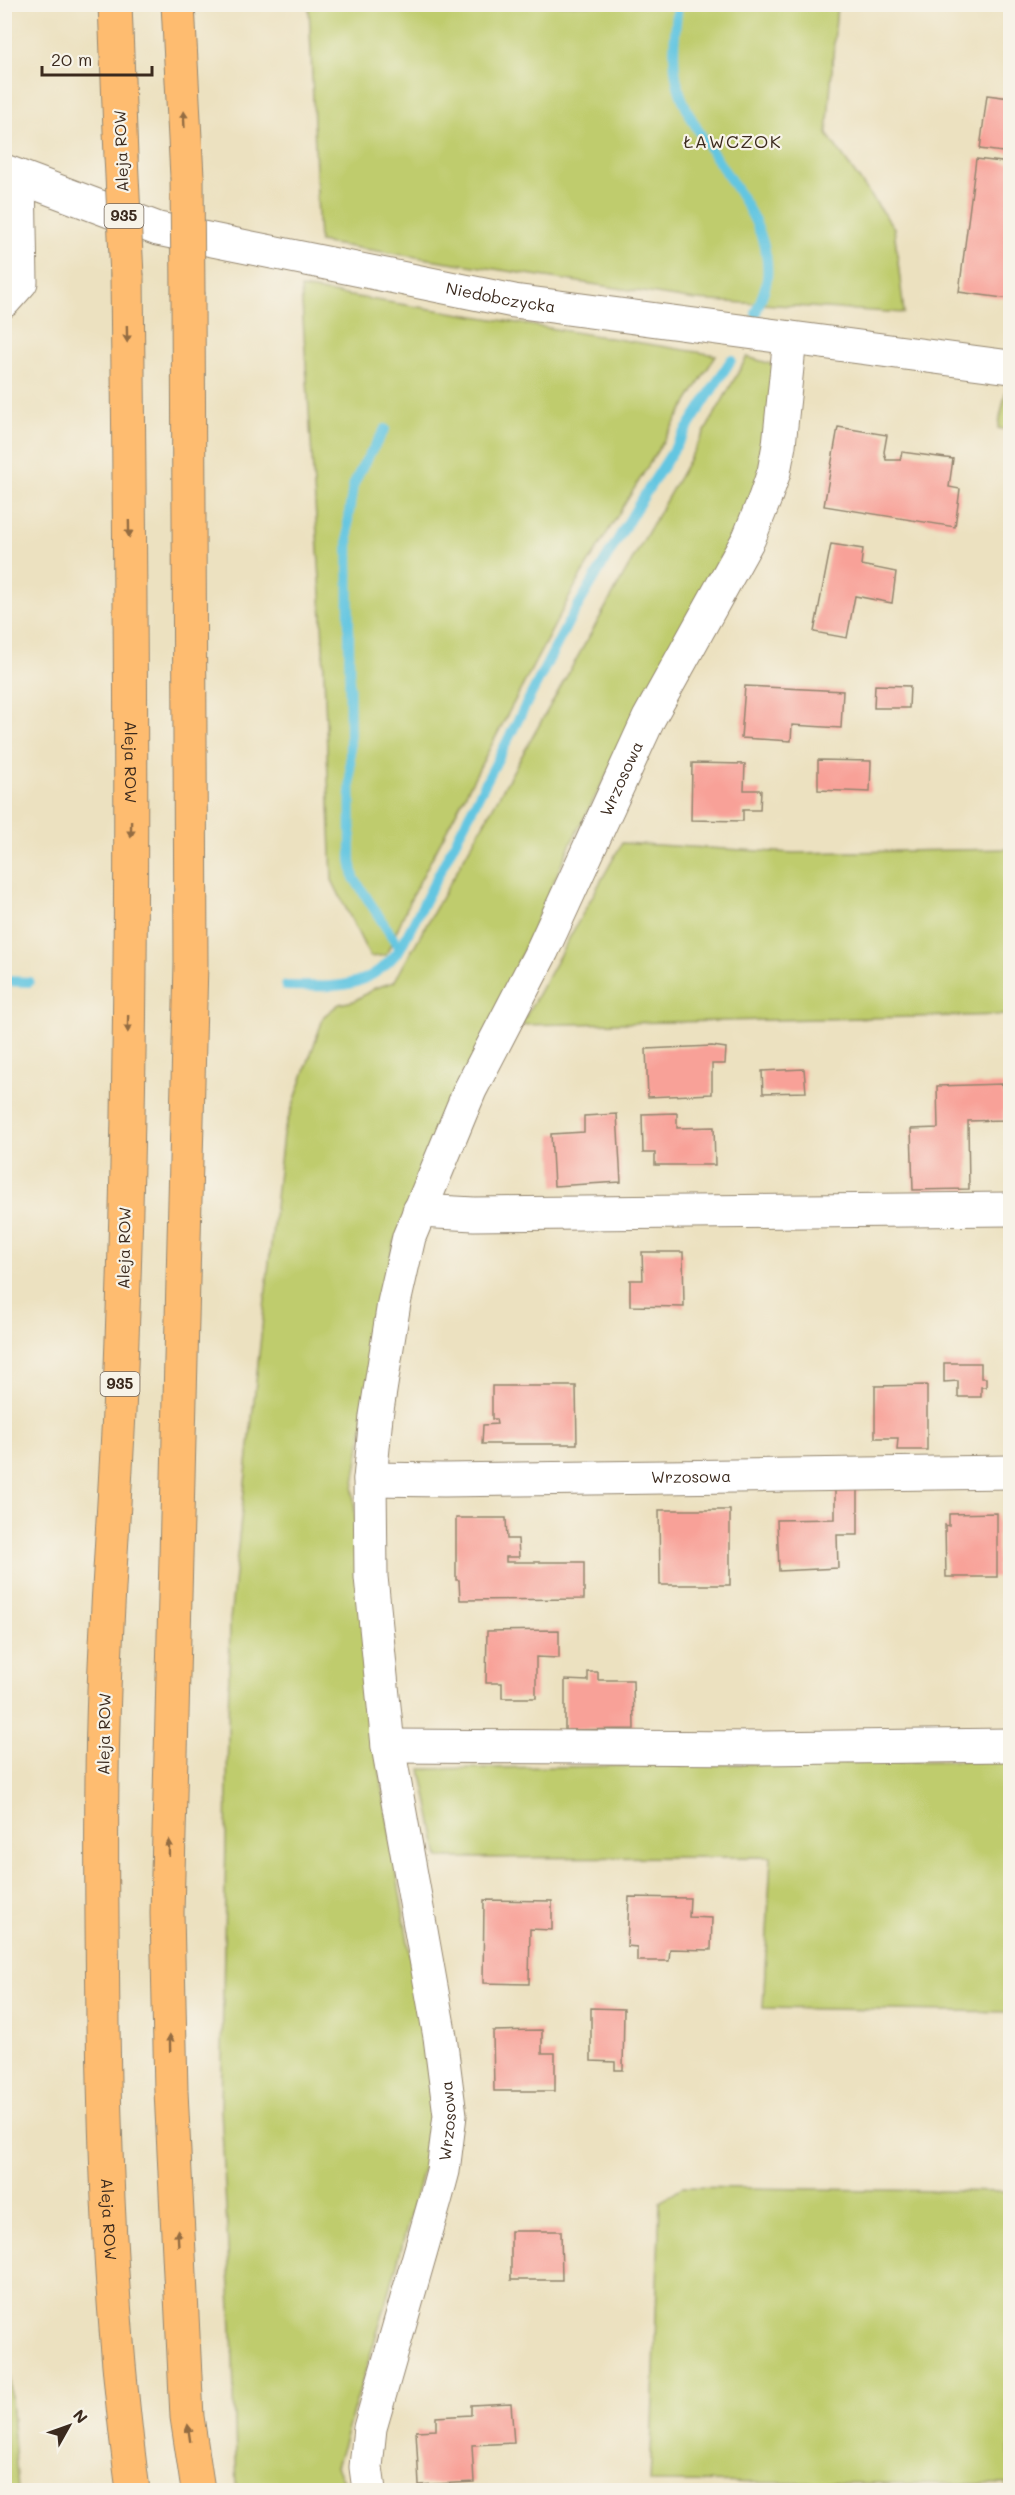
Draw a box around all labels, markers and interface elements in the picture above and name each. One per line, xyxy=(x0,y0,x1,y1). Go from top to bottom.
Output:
scale bar xyxy=(42,39,152,77)
text: 20 m xyxy=(51,47,92,71)
street label: Aleja ROW xyxy=(109,109,132,193)
one-way arrow xyxy=(179,109,188,128)
district label: ŁAWCZOK xyxy=(684,129,782,153)
road number: 935 xyxy=(104,204,144,228)
street label: Niedobczycka xyxy=(444,276,557,316)
one-way arrow xyxy=(122,325,132,344)
one-way arrow xyxy=(124,520,134,539)
street label: Aleja ROW xyxy=(121,721,142,803)
street label: Wrzosowa xyxy=(594,737,647,819)
one-way arrow xyxy=(126,820,136,839)
one-way arrow xyxy=(123,1015,133,1034)
street label: Aleja ROW xyxy=(112,1207,135,1289)
road number: 935 xyxy=(100,1372,140,1396)
street label: Wrzosowa xyxy=(651,1465,731,1487)
street label: Aleja ROW xyxy=(92,1693,115,1775)
one-way arrow xyxy=(164,1839,174,1858)
one-way arrow xyxy=(165,2034,175,2053)
street label: Wrzosowa xyxy=(433,2080,460,2162)
street label: Aleja ROW xyxy=(97,2178,122,2261)
one-way arrow xyxy=(174,2229,183,2248)
north arrow xyxy=(39,2396,99,2456)
text: N xyxy=(69,2405,93,2427)
one-way arrow xyxy=(185,2423,194,2442)

